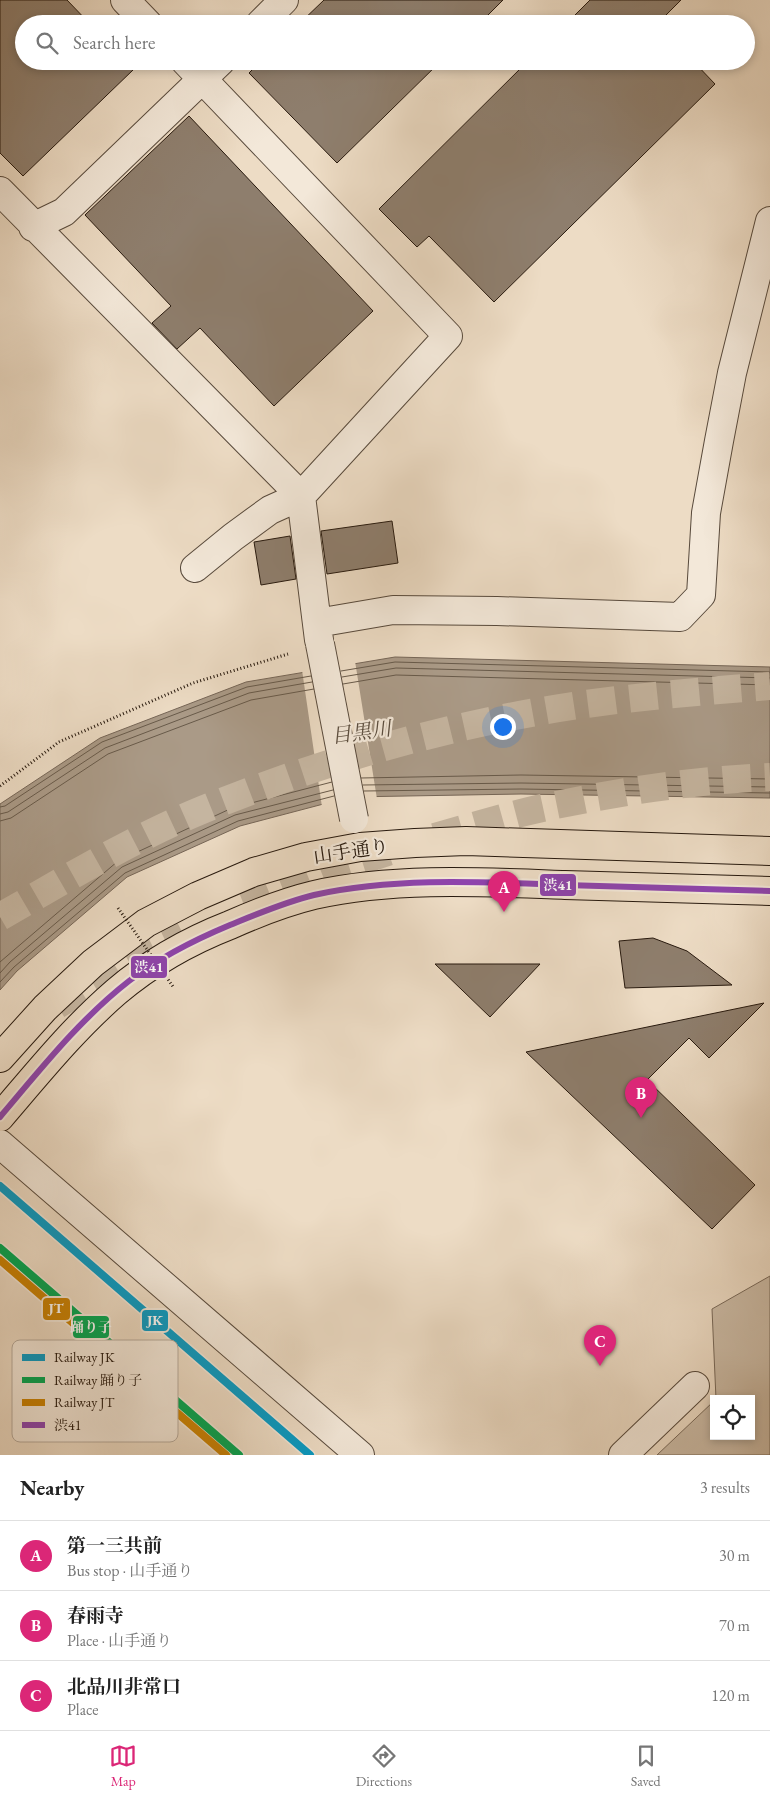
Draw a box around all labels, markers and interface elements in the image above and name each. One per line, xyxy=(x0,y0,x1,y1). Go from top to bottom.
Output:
search box xyxy=(15,15,755,70)
icon: search xyxy=(33,29,61,57)
text: Search here xyxy=(73,30,155,55)
your location xyxy=(490,714,516,740)
water label: 目黒川 xyxy=(329,715,394,749)
street label: 山手通り xyxy=(312,833,390,869)
pin: A xyxy=(488,871,520,912)
line badge: 渋41 xyxy=(539,873,577,897)
text: 渋41 xyxy=(544,876,572,894)
line badge: 渋41 xyxy=(130,955,168,979)
text: 渋41 xyxy=(135,958,163,976)
pin: B xyxy=(625,1077,657,1118)
line badge: JT xyxy=(42,1297,71,1321)
text: JT xyxy=(47,1299,64,1317)
line badge: JK xyxy=(141,1309,169,1332)
text: JK xyxy=(145,1311,163,1329)
line badge: 踊り子 xyxy=(72,1315,110,1339)
text: 踊り子 xyxy=(70,1318,112,1336)
pin: C xyxy=(584,1325,616,1366)
legend xyxy=(12,1340,178,1442)
text: Railway JK xyxy=(54,1348,115,1366)
text: Railway 踊り子 xyxy=(54,1371,142,1389)
text: Railway JT xyxy=(54,1393,115,1411)
map controls xyxy=(710,1395,755,1440)
button: locate xyxy=(710,1395,755,1440)
text: 渋41 xyxy=(54,1416,81,1434)
text: Nearby xyxy=(20,1474,84,1501)
text: 3 results xyxy=(700,1477,750,1498)
text: 第一三共前 xyxy=(67,1533,162,1558)
text: A xyxy=(30,1545,42,1566)
text: 30 m xyxy=(719,1545,750,1566)
text: Bus stop · 山手通り xyxy=(67,1560,193,1581)
text: 春雨寺 xyxy=(67,1603,124,1628)
text: B xyxy=(31,1615,41,1636)
text: 70 m xyxy=(719,1615,750,1636)
text: Place · 山手通り xyxy=(67,1630,172,1651)
text: 北品川非常口 xyxy=(67,1674,181,1699)
text: C xyxy=(30,1685,42,1706)
text: 120 m xyxy=(711,1685,750,1706)
text: Place xyxy=(67,1699,99,1720)
tab: Map xyxy=(109,1742,137,1790)
tab: Directions xyxy=(356,1742,412,1790)
tab: Saved xyxy=(631,1742,661,1790)

